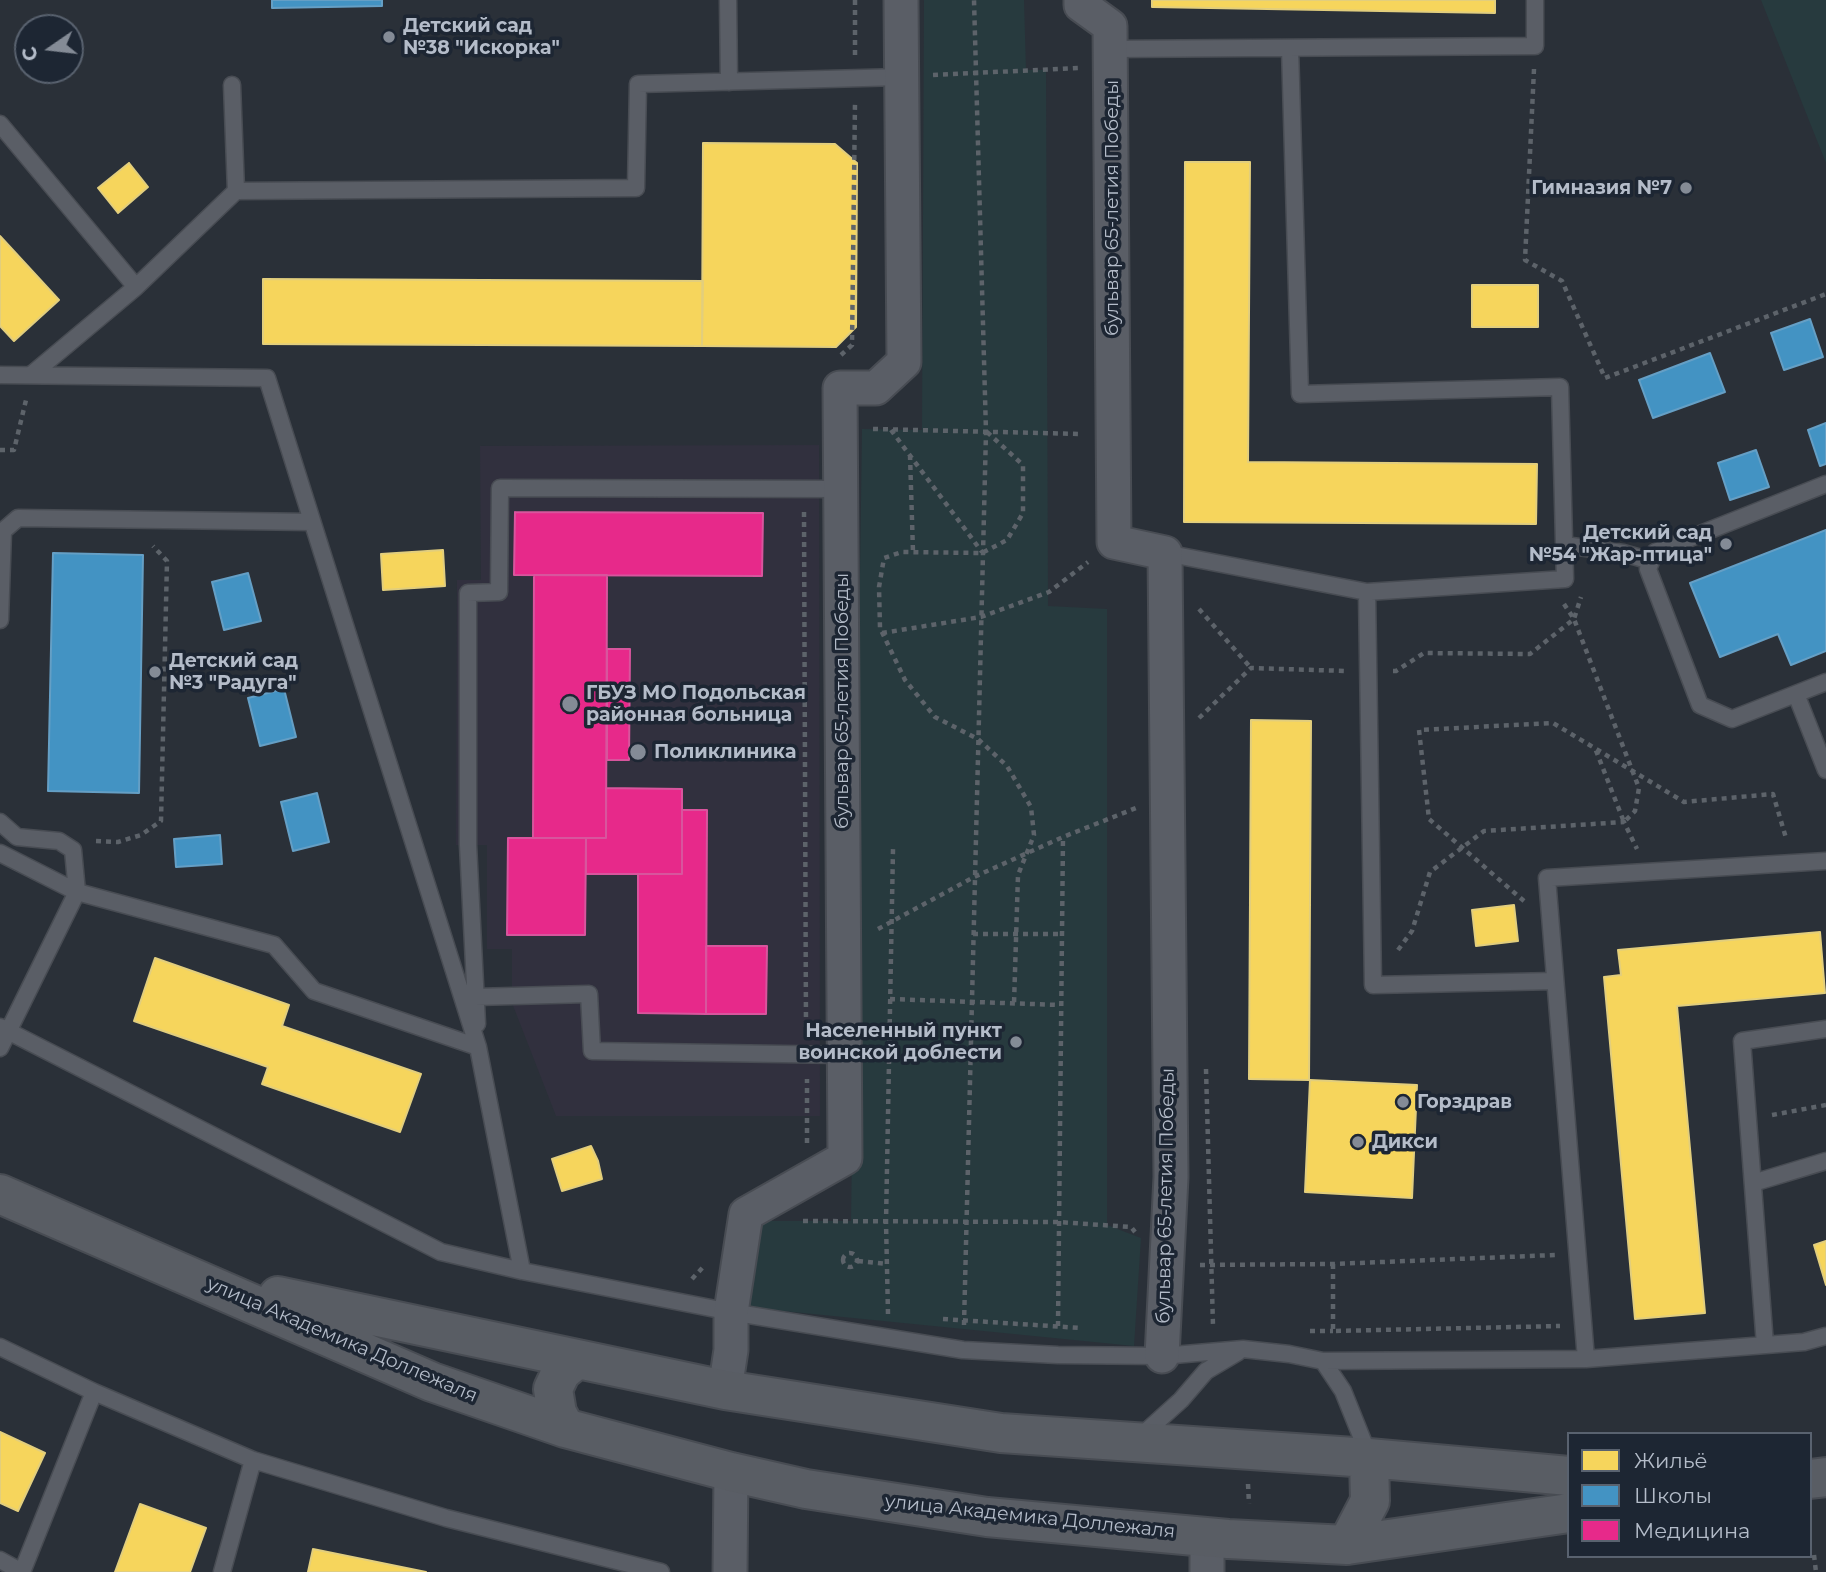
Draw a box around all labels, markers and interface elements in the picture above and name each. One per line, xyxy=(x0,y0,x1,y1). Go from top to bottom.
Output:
north arrow xyxy=(14,14,84,84)
place label: Детский сад №38 "Искорка" xyxy=(403,15,560,59)
marker: Детский сад №38 "Искорка" xyxy=(381,29,397,45)
text: С xyxy=(17,44,43,63)
street label: бульвар 65-летия Победы xyxy=(1101,80,1123,336)
place label: Гимназия №7 xyxy=(1531,177,1672,199)
marker: Гимназия №7 xyxy=(1678,180,1694,196)
place label: Детский сад №54 "Жар-птица" xyxy=(1529,522,1712,566)
marker: Детский сад №54 "Жар-птица" xyxy=(1718,536,1734,552)
street label: бульвар 65-летия Победы xyxy=(831,573,853,829)
place label: Детский сад №3 "Радуга" xyxy=(169,650,298,694)
marker: Детский сад №3 "Радуга" xyxy=(147,664,163,680)
place label: ГБУЗ МО Подольская районная больница xyxy=(586,682,806,726)
marker: ГБУЗ МО Подольская районная больница xyxy=(560,694,580,714)
place label: Поликлиника xyxy=(654,741,796,763)
marker: Поликлиника xyxy=(628,742,648,762)
place label: Населенный пункт воинской доблести xyxy=(798,1020,1002,1064)
marker: Населенный пункт воинской доблести xyxy=(1008,1034,1024,1050)
street label: бульвар 65-летия Победы xyxy=(1152,1068,1180,1324)
place label: Горздрав xyxy=(1417,1091,1512,1113)
marker: Горздрав xyxy=(1395,1094,1411,1110)
place label: Дикси xyxy=(1372,1131,1438,1153)
marker: Дикси xyxy=(1350,1134,1366,1150)
street label: улица Академика Доллежаля xyxy=(203,1272,481,1408)
legend xyxy=(1567,1432,1812,1558)
text: Жильё xyxy=(1634,1448,1708,1473)
text: Школы xyxy=(1634,1483,1712,1508)
street label: улица Академика Доллежаля xyxy=(884,1490,1176,1544)
text: Медицина xyxy=(1634,1518,1750,1543)

